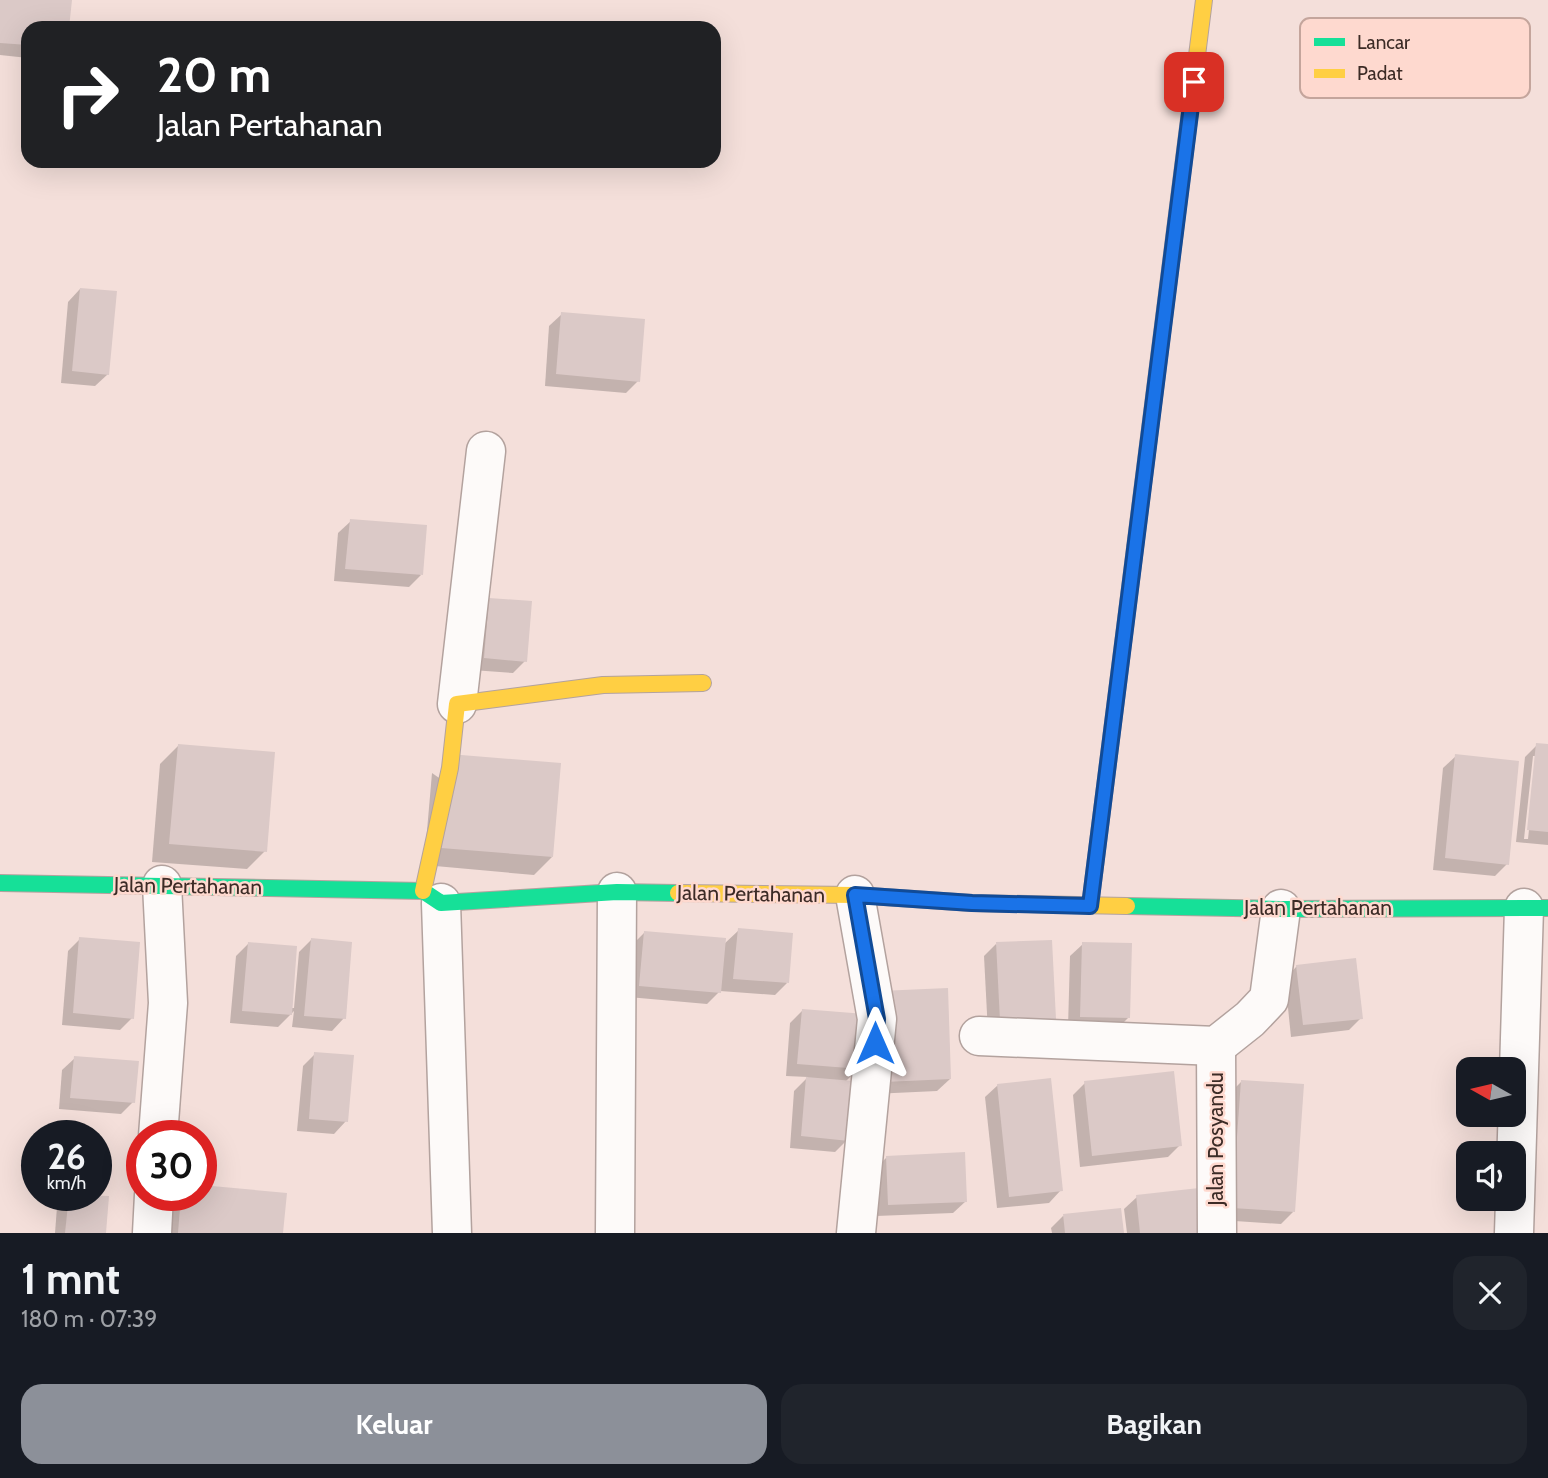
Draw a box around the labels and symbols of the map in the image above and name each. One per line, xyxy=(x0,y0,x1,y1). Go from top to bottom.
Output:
legend xyxy=(1300,18,1530,98)
text: Lancar xyxy=(1357,31,1410,54)
pin xyxy=(1164,52,1224,112)
text: Padat xyxy=(1357,62,1403,85)
street label: Jalan Pertahanan xyxy=(113,872,262,899)
street label: Jalan Pertahanan xyxy=(676,880,825,907)
street label: Jalan Pertahanan xyxy=(1243,895,1392,920)
position arrow xyxy=(838,1006,912,1080)
north arrow xyxy=(1456,1057,1526,1127)
street label: Jalan Posyandu xyxy=(1203,1072,1228,1207)
speed limit sign: 30 xyxy=(126,1120,217,1211)

